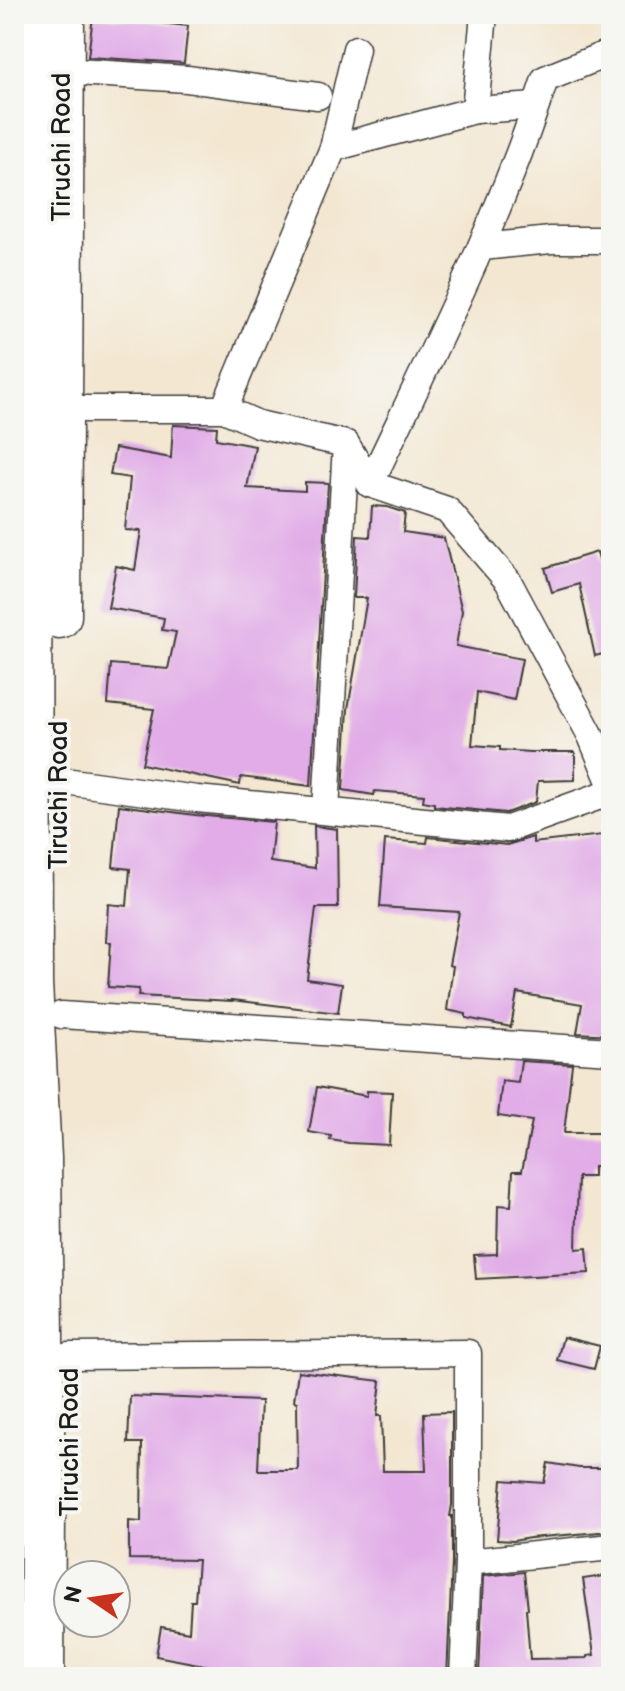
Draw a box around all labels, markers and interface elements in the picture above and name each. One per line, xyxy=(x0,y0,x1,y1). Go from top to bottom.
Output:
street label: Tiruchi Road xyxy=(47,73,78,221)
street label: Tiruchi Road xyxy=(44,721,75,869)
street label: Tiruchi Road xyxy=(55,1368,86,1516)
north arrow xyxy=(52,1559,132,1639)
text: N xyxy=(59,1584,89,1606)

